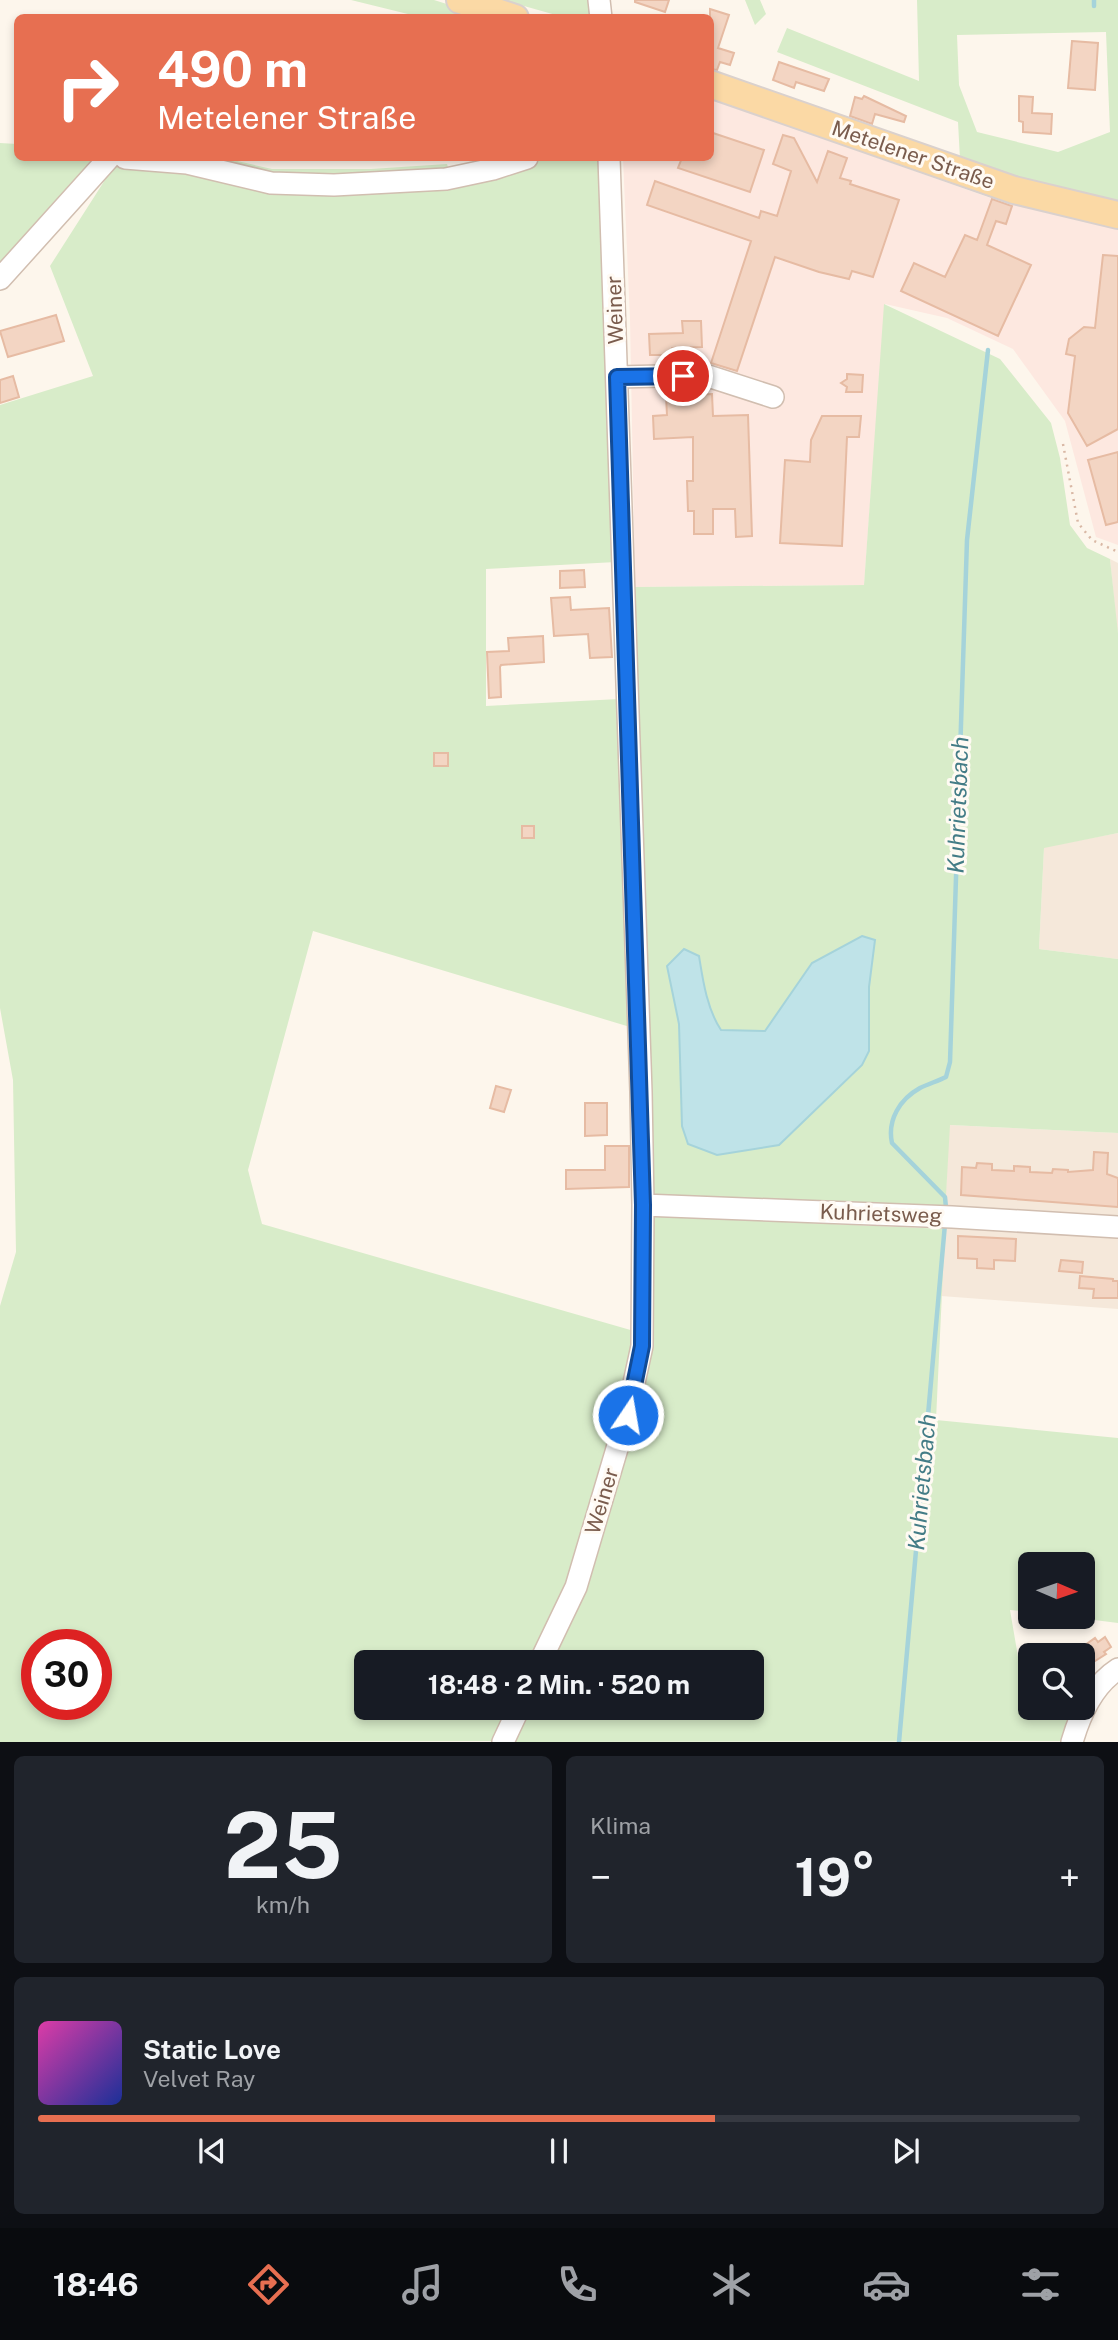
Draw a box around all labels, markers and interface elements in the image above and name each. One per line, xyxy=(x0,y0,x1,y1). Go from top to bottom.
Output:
text: 490 m xyxy=(157,40,308,98)
icon: right xyxy=(42,42,133,133)
text: Metelener Straße xyxy=(157,99,416,136)
street label: Metelener Straße xyxy=(829,115,998,194)
street label: Weiner xyxy=(601,275,628,345)
pin xyxy=(653,346,713,406)
icon: arrive xyxy=(664,357,702,395)
water label: Kuhrietsbach xyxy=(942,736,973,874)
street label: Kuhrietsweg xyxy=(819,1199,943,1228)
position arrow xyxy=(591,1378,665,1452)
water label: Kuhrietsbach xyxy=(902,1413,941,1551)
street label: Weiner xyxy=(580,1464,623,1537)
north arrow xyxy=(1018,1552,1096,1629)
map controls xyxy=(1018,1552,1095,1720)
speed limit sign: 30 xyxy=(21,1629,112,1720)
button: search xyxy=(1018,1643,1095,1720)
text: 18:48 · 2 Min. · 520 m xyxy=(428,1669,690,1700)
text: 25 xyxy=(223,1792,343,1898)
text: Klima xyxy=(590,1812,651,1839)
text: 19° xyxy=(794,1847,876,1908)
text: − xyxy=(590,1855,611,1900)
text: + xyxy=(1059,1855,1080,1900)
text: km/h xyxy=(256,1891,310,1918)
text: Static Love xyxy=(143,2034,281,2065)
text: Velvet Ray xyxy=(143,2065,255,2092)
icon: previous xyxy=(193,2132,231,2170)
icon: pause xyxy=(540,2132,578,2170)
icon: next xyxy=(887,2132,925,2170)
icon: directions xyxy=(244,2260,293,2309)
icon: music xyxy=(398,2260,447,2309)
icon: phone xyxy=(553,2260,602,2309)
icon: climate xyxy=(707,2260,756,2309)
icon: car xyxy=(862,2260,911,2309)
icon: filters xyxy=(1016,2260,1065,2309)
text: 18:46 xyxy=(53,2266,139,2303)

